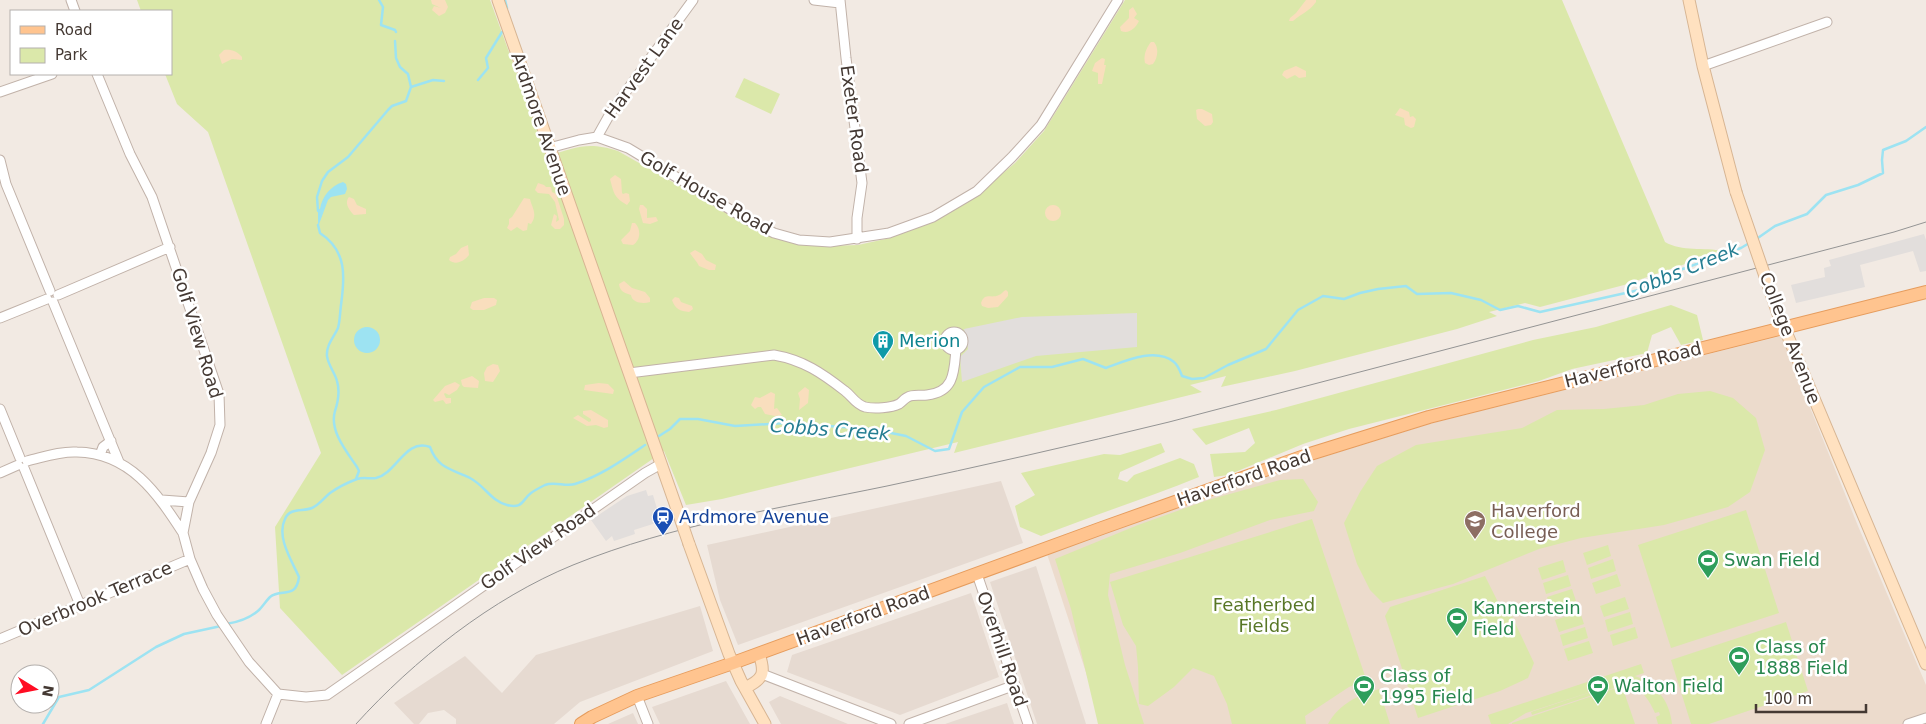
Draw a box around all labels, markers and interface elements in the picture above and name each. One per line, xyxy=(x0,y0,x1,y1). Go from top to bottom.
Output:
legend xyxy=(10,10,172,75)
street label: Harvest Lane xyxy=(600,13,687,122)
text: Road xyxy=(55,21,93,39)
text: Park xyxy=(55,46,88,64)
street label: Ardmore Avenue xyxy=(507,49,576,198)
street label: Exeter Road xyxy=(837,64,872,174)
street label: Golf House Road xyxy=(636,146,776,239)
water label: Cobbs Creek xyxy=(1622,237,1743,303)
street label: Golf View Road xyxy=(168,265,227,401)
street label: College Avenue xyxy=(1756,269,1825,407)
building icon: Merion xyxy=(871,329,895,360)
place label: Merion xyxy=(899,330,960,351)
street label: Haverford Road xyxy=(1562,337,1704,392)
water label: Cobbs Creek xyxy=(769,414,892,444)
street label: Haverford Road xyxy=(1174,445,1314,510)
street label: Golf View Road xyxy=(476,499,599,594)
place label: Haverford College xyxy=(1491,500,1581,542)
station icon: Ardmore Avenue xyxy=(651,505,675,536)
place label: Ardmore Avenue xyxy=(679,506,829,527)
school or university icon: Haverford College xyxy=(1463,509,1487,540)
sports icon: Swan Field xyxy=(1696,548,1720,579)
place label: Swan Field xyxy=(1724,549,1820,570)
street label: Overbrook Terrace xyxy=(15,557,175,641)
street label: Haverford Road xyxy=(793,582,932,649)
street label: Overhill Road xyxy=(973,589,1032,709)
park label: Featherbed Fields xyxy=(1213,594,1315,636)
place label: Kannerstein Field xyxy=(1473,597,1581,639)
sports icon: Kannerstein Field xyxy=(1445,606,1469,637)
place label: Class of 1888 Field xyxy=(1755,636,1848,678)
sports icon: Class of 1888 Field xyxy=(1727,645,1751,676)
north arrow xyxy=(10,664,60,714)
place label: Class of 1995 Field xyxy=(1380,665,1473,707)
sports icon: Class of 1995 Field xyxy=(1352,674,1376,705)
sports icon: Walton Field xyxy=(1586,674,1610,705)
place label: Walton Field xyxy=(1614,675,1723,696)
scale bar xyxy=(1756,682,1866,714)
text: N xyxy=(39,684,57,698)
text: 100 m xyxy=(1764,690,1812,708)

